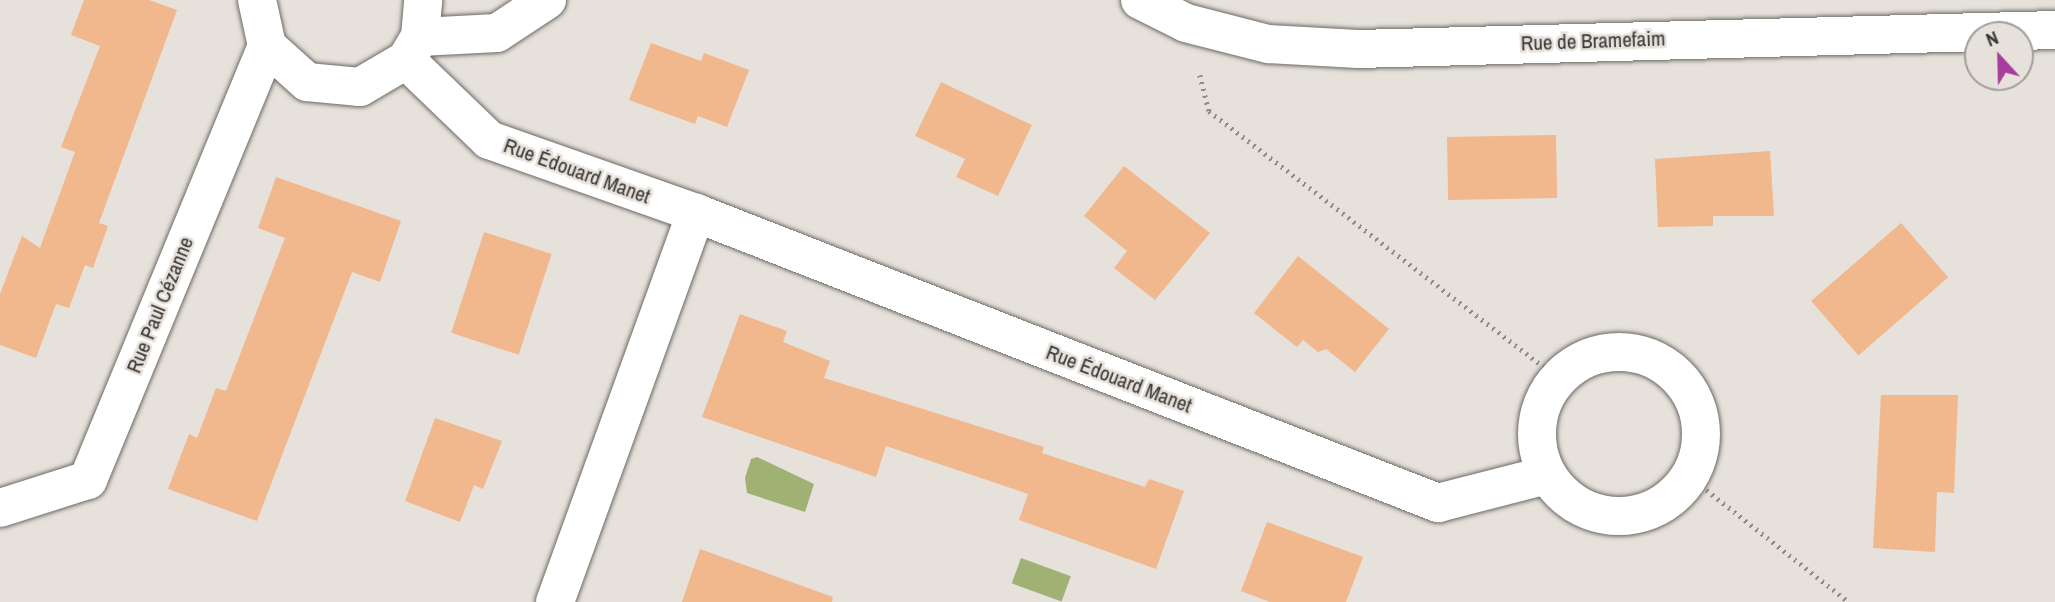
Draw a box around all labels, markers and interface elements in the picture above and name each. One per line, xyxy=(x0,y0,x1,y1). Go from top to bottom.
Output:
north arrow xyxy=(1964,21,2034,91)
text: N xyxy=(1982,24,2002,53)
street label: Rue de Bramefaim xyxy=(1520,26,1666,56)
street label: Rue Édouard Manet xyxy=(500,133,654,209)
street label: Rue Paul Cézanne xyxy=(121,233,199,377)
street label: Rue Édouard Manet xyxy=(1043,340,1195,418)

